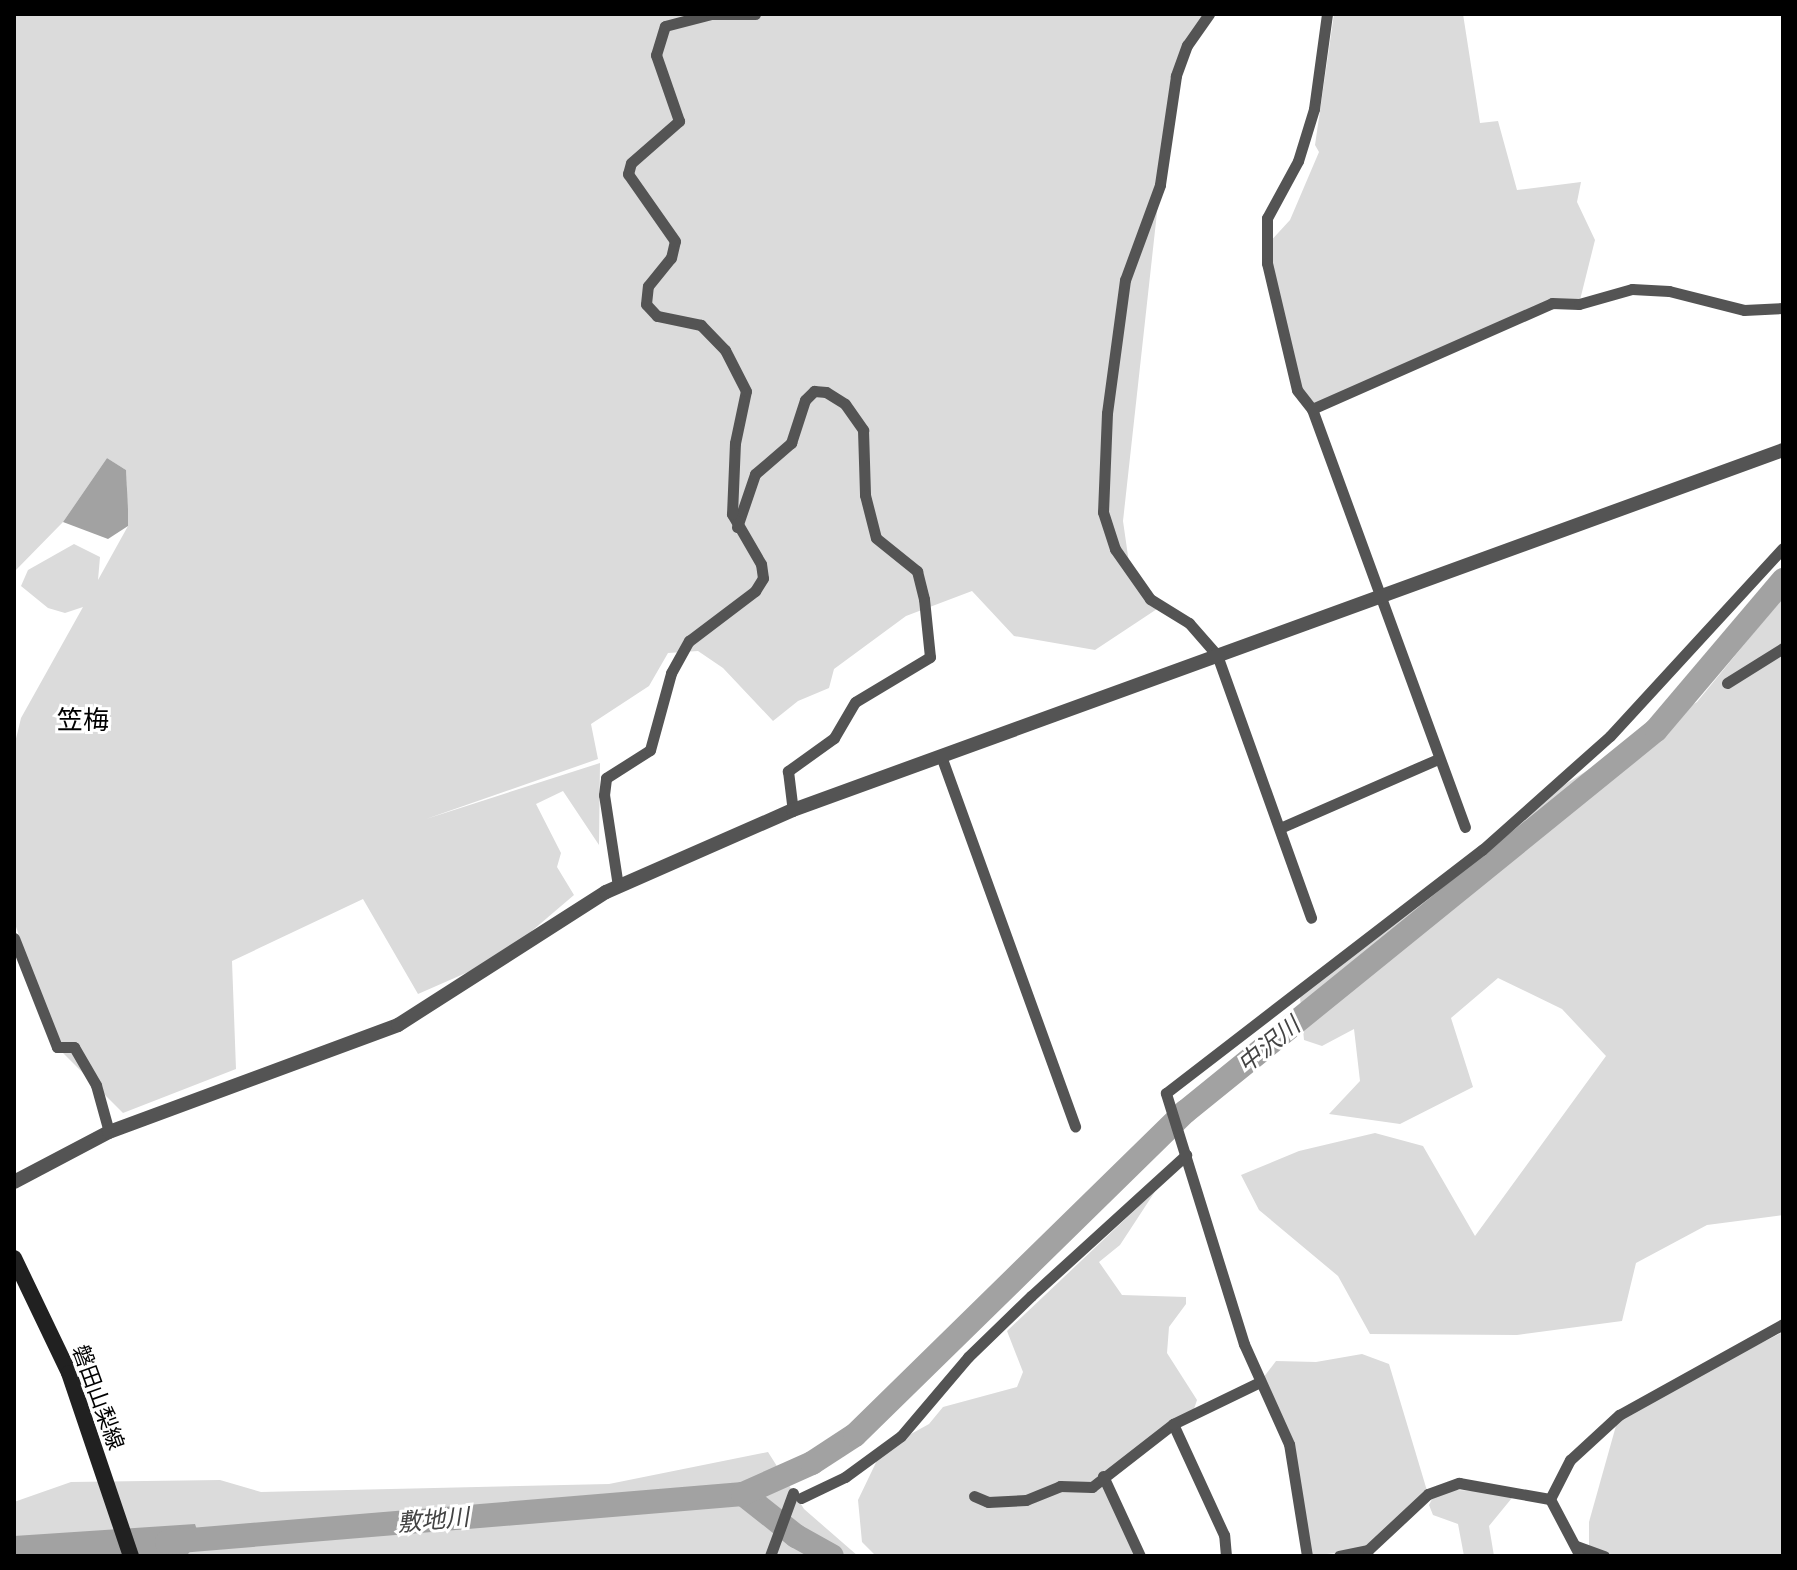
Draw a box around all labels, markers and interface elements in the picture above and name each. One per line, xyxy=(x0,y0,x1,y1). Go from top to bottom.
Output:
district label: 笠梅 xyxy=(57,703,109,735)
water label: 中沢川 xyxy=(1231,1010,1305,1078)
street label: 磐田山梨線 xyxy=(68,1341,130,1453)
water label: 敷地川 xyxy=(396,1502,470,1536)

